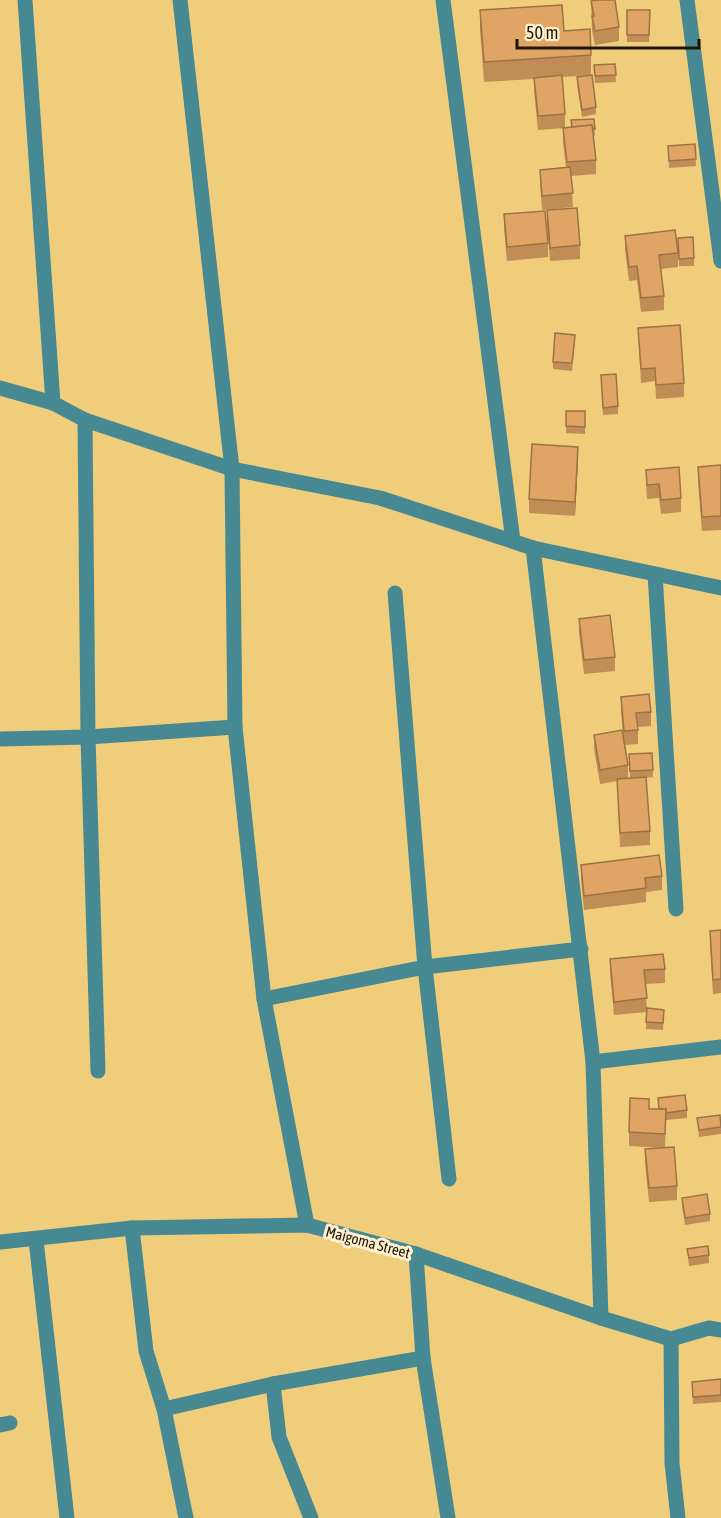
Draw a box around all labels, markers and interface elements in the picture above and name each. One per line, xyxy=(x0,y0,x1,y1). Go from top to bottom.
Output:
scale bar xyxy=(517,12,698,50)
text: 50 m xyxy=(526,22,558,43)
street label: Maigoma Street xyxy=(324,1223,412,1261)

